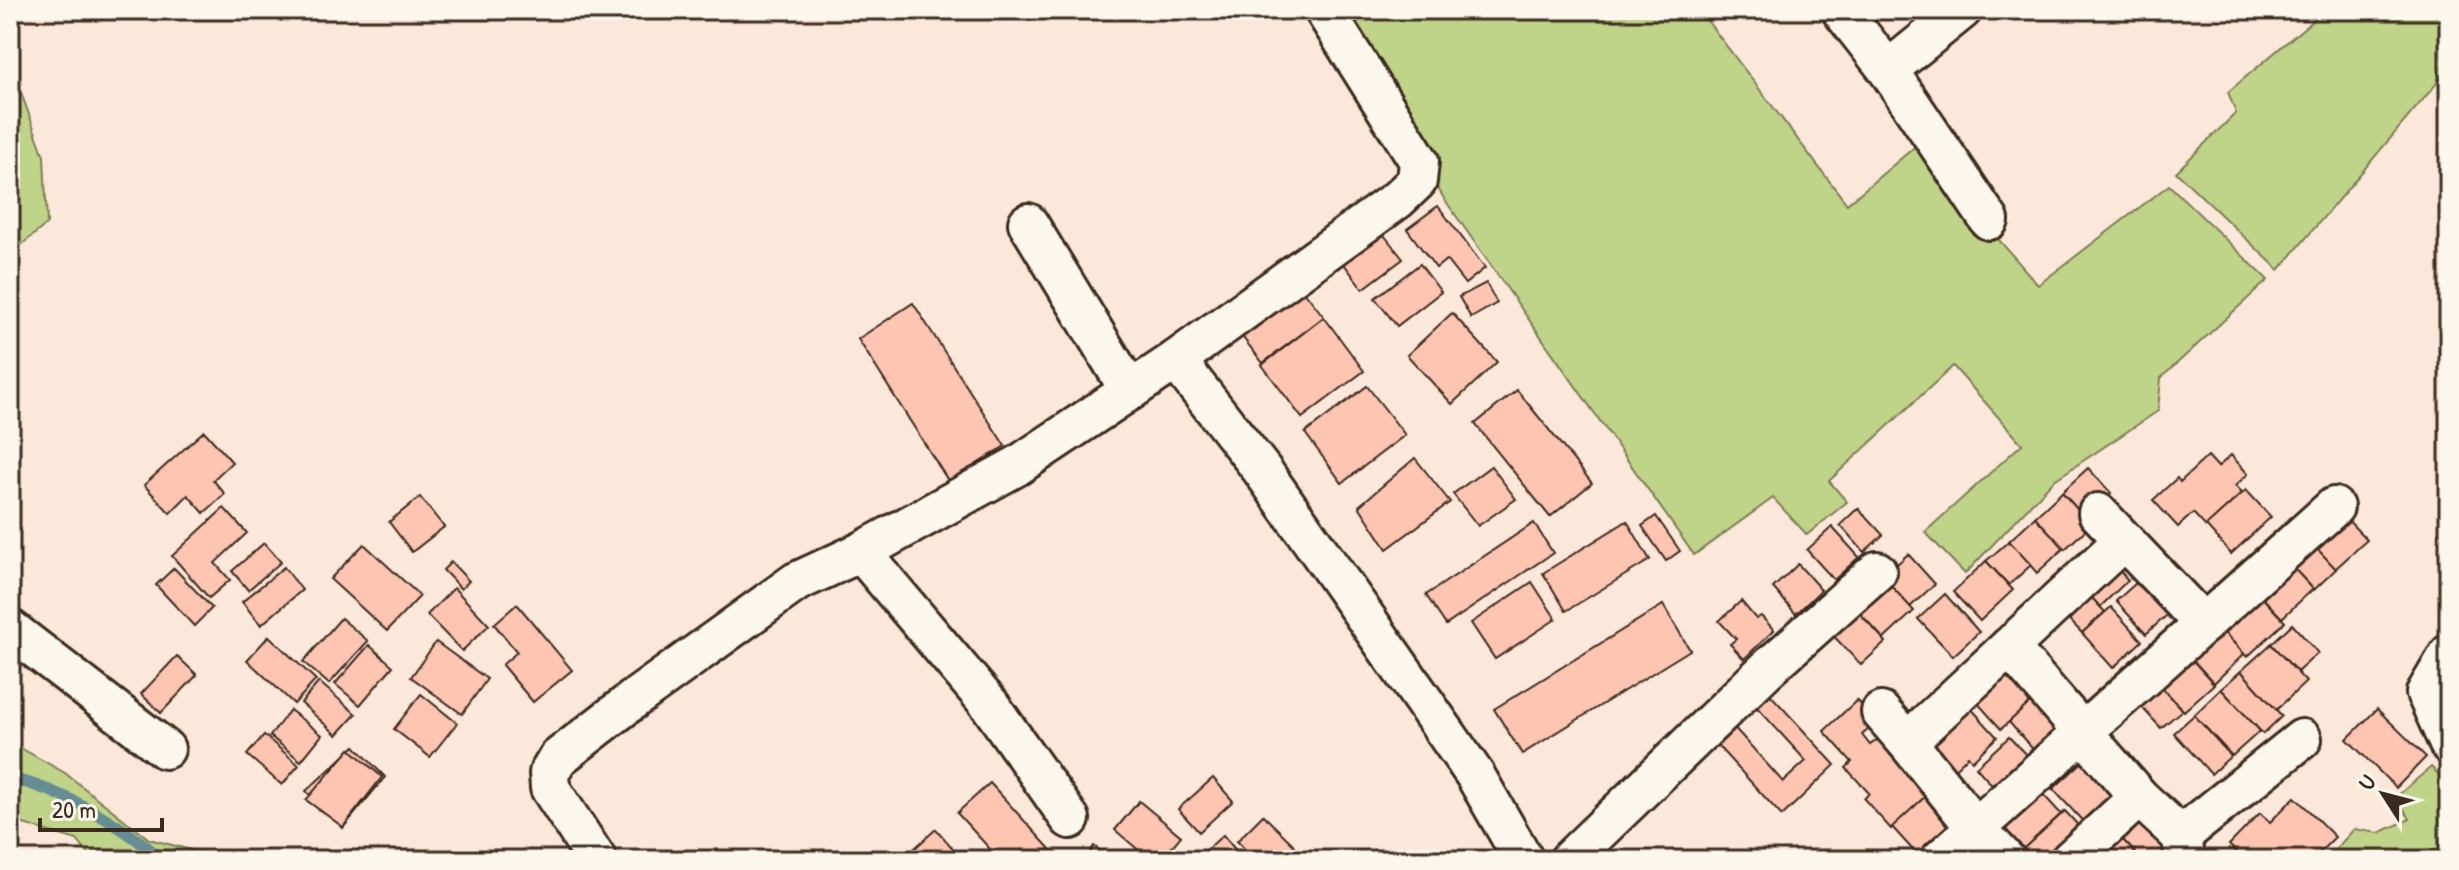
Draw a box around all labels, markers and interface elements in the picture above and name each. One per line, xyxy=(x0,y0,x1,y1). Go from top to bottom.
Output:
north arrow xyxy=(2343,754,2423,834)
text: U xyxy=(2351,769,2383,796)
scale bar xyxy=(40,782,162,832)
text: 20 m xyxy=(52,793,96,825)

